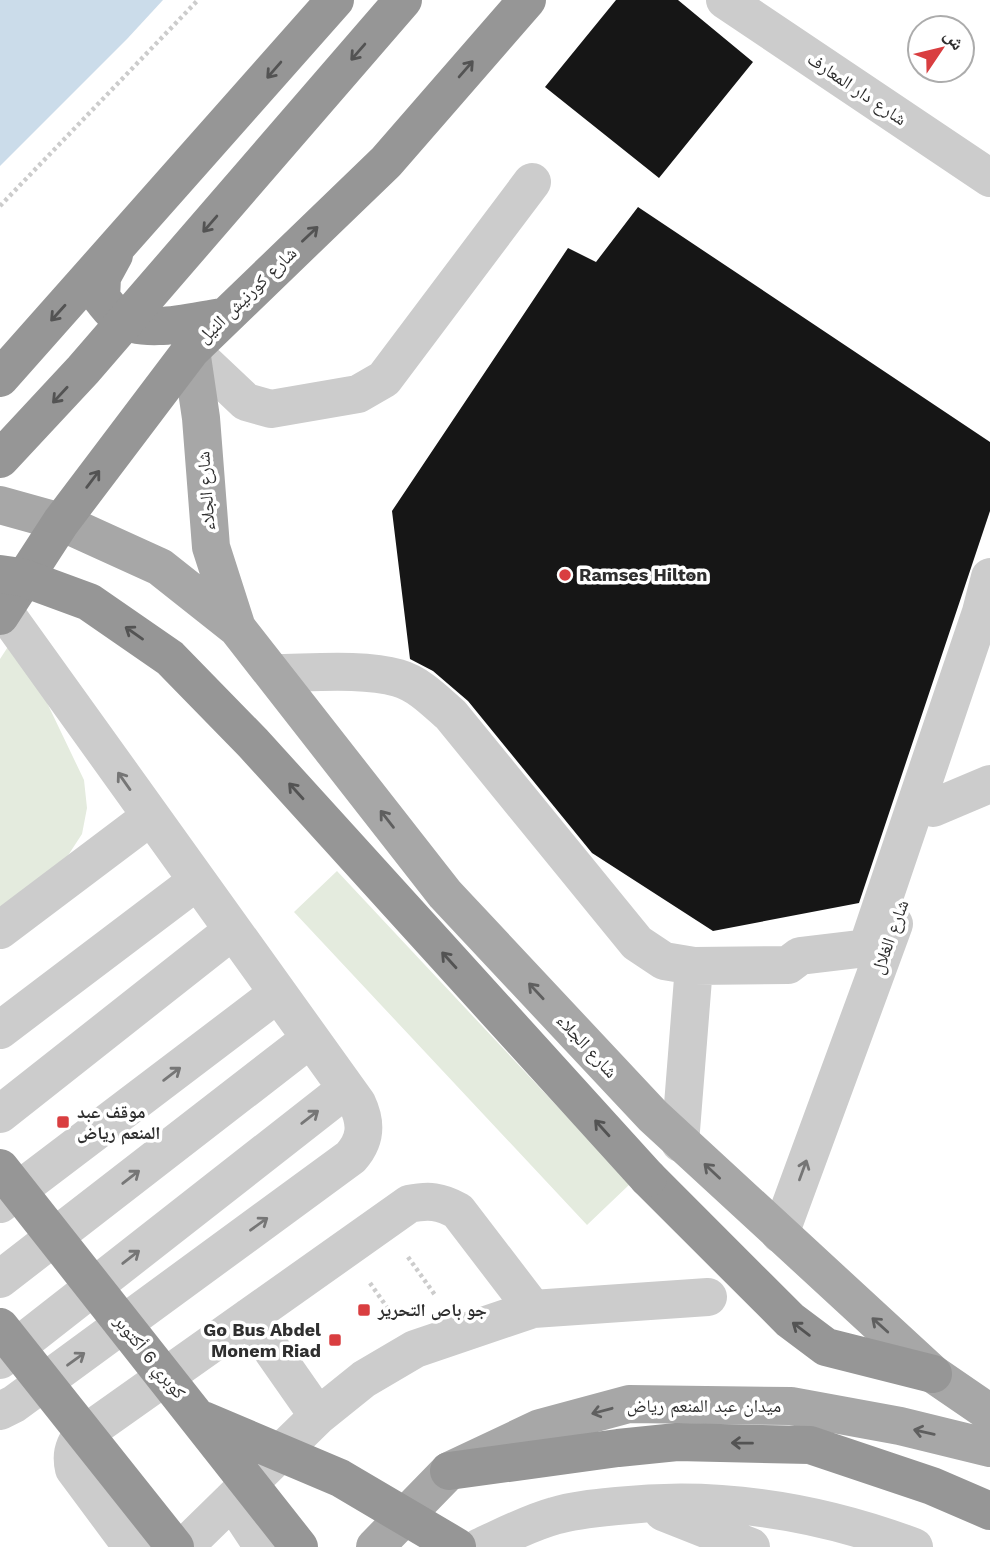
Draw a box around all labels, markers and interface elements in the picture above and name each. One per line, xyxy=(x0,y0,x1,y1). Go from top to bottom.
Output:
north arrow xyxy=(906,14,976,84)
text: ش xyxy=(939,25,970,54)
one-way arrow xyxy=(350,42,366,60)
street label: شارع دار المعارف xyxy=(803,48,911,130)
one-way arrow xyxy=(266,60,282,78)
one-way arrow xyxy=(458,61,474,79)
one-way arrow xyxy=(202,214,218,232)
one-way arrow xyxy=(301,226,318,243)
street label: شارع كورنيش النيل xyxy=(193,242,301,348)
one-way arrow xyxy=(50,304,66,322)
one-way arrow xyxy=(51,386,68,403)
street label: شارع الجلاء xyxy=(192,451,220,531)
one-way arrow xyxy=(86,470,101,488)
place label: Ramses Hilton xyxy=(579,564,707,585)
marker: Ramses Hilton xyxy=(557,567,573,583)
one-way arrow xyxy=(125,626,144,640)
one-way arrow xyxy=(117,772,131,791)
one-way arrow xyxy=(288,782,304,800)
one-way arrow xyxy=(379,811,394,829)
street label: شارع الغلال xyxy=(866,897,914,977)
one-way arrow xyxy=(440,952,457,969)
one-way arrow xyxy=(527,983,544,1000)
street label: شارع الجلاء xyxy=(552,1010,622,1082)
one-way arrow xyxy=(162,1066,181,1081)
place label: موقف عبد المنعم رياض xyxy=(77,1101,160,1145)
one-way arrow xyxy=(301,1110,319,1125)
marker: موقف عبد المنعم رياض xyxy=(55,1114,71,1130)
one-way arrow xyxy=(594,1120,611,1137)
one-way arrow xyxy=(798,1159,811,1181)
one-way arrow xyxy=(703,1163,721,1179)
one-way arrow xyxy=(121,1169,140,1184)
one-way arrow xyxy=(250,1217,269,1232)
one-way arrow xyxy=(121,1250,140,1265)
place label: جو باص التحرير xyxy=(377,1299,487,1321)
marker: جو باص التحرير xyxy=(356,1302,372,1318)
street label: كوبري 6 أكتوبر xyxy=(106,1310,191,1406)
one-way arrow xyxy=(872,1316,889,1333)
place label: Go Bus Abdel Monem Riad xyxy=(203,1319,321,1361)
one-way arrow xyxy=(792,1321,811,1336)
marker: Go Bus Abdel Monem Riad xyxy=(327,1332,343,1348)
one-way arrow xyxy=(66,1351,85,1366)
street label: ميدان عبد المنعم رياض xyxy=(627,1395,781,1418)
one-way arrow xyxy=(591,1405,614,1418)
one-way arrow xyxy=(913,1425,936,1438)
one-way arrow xyxy=(731,1436,754,1449)

